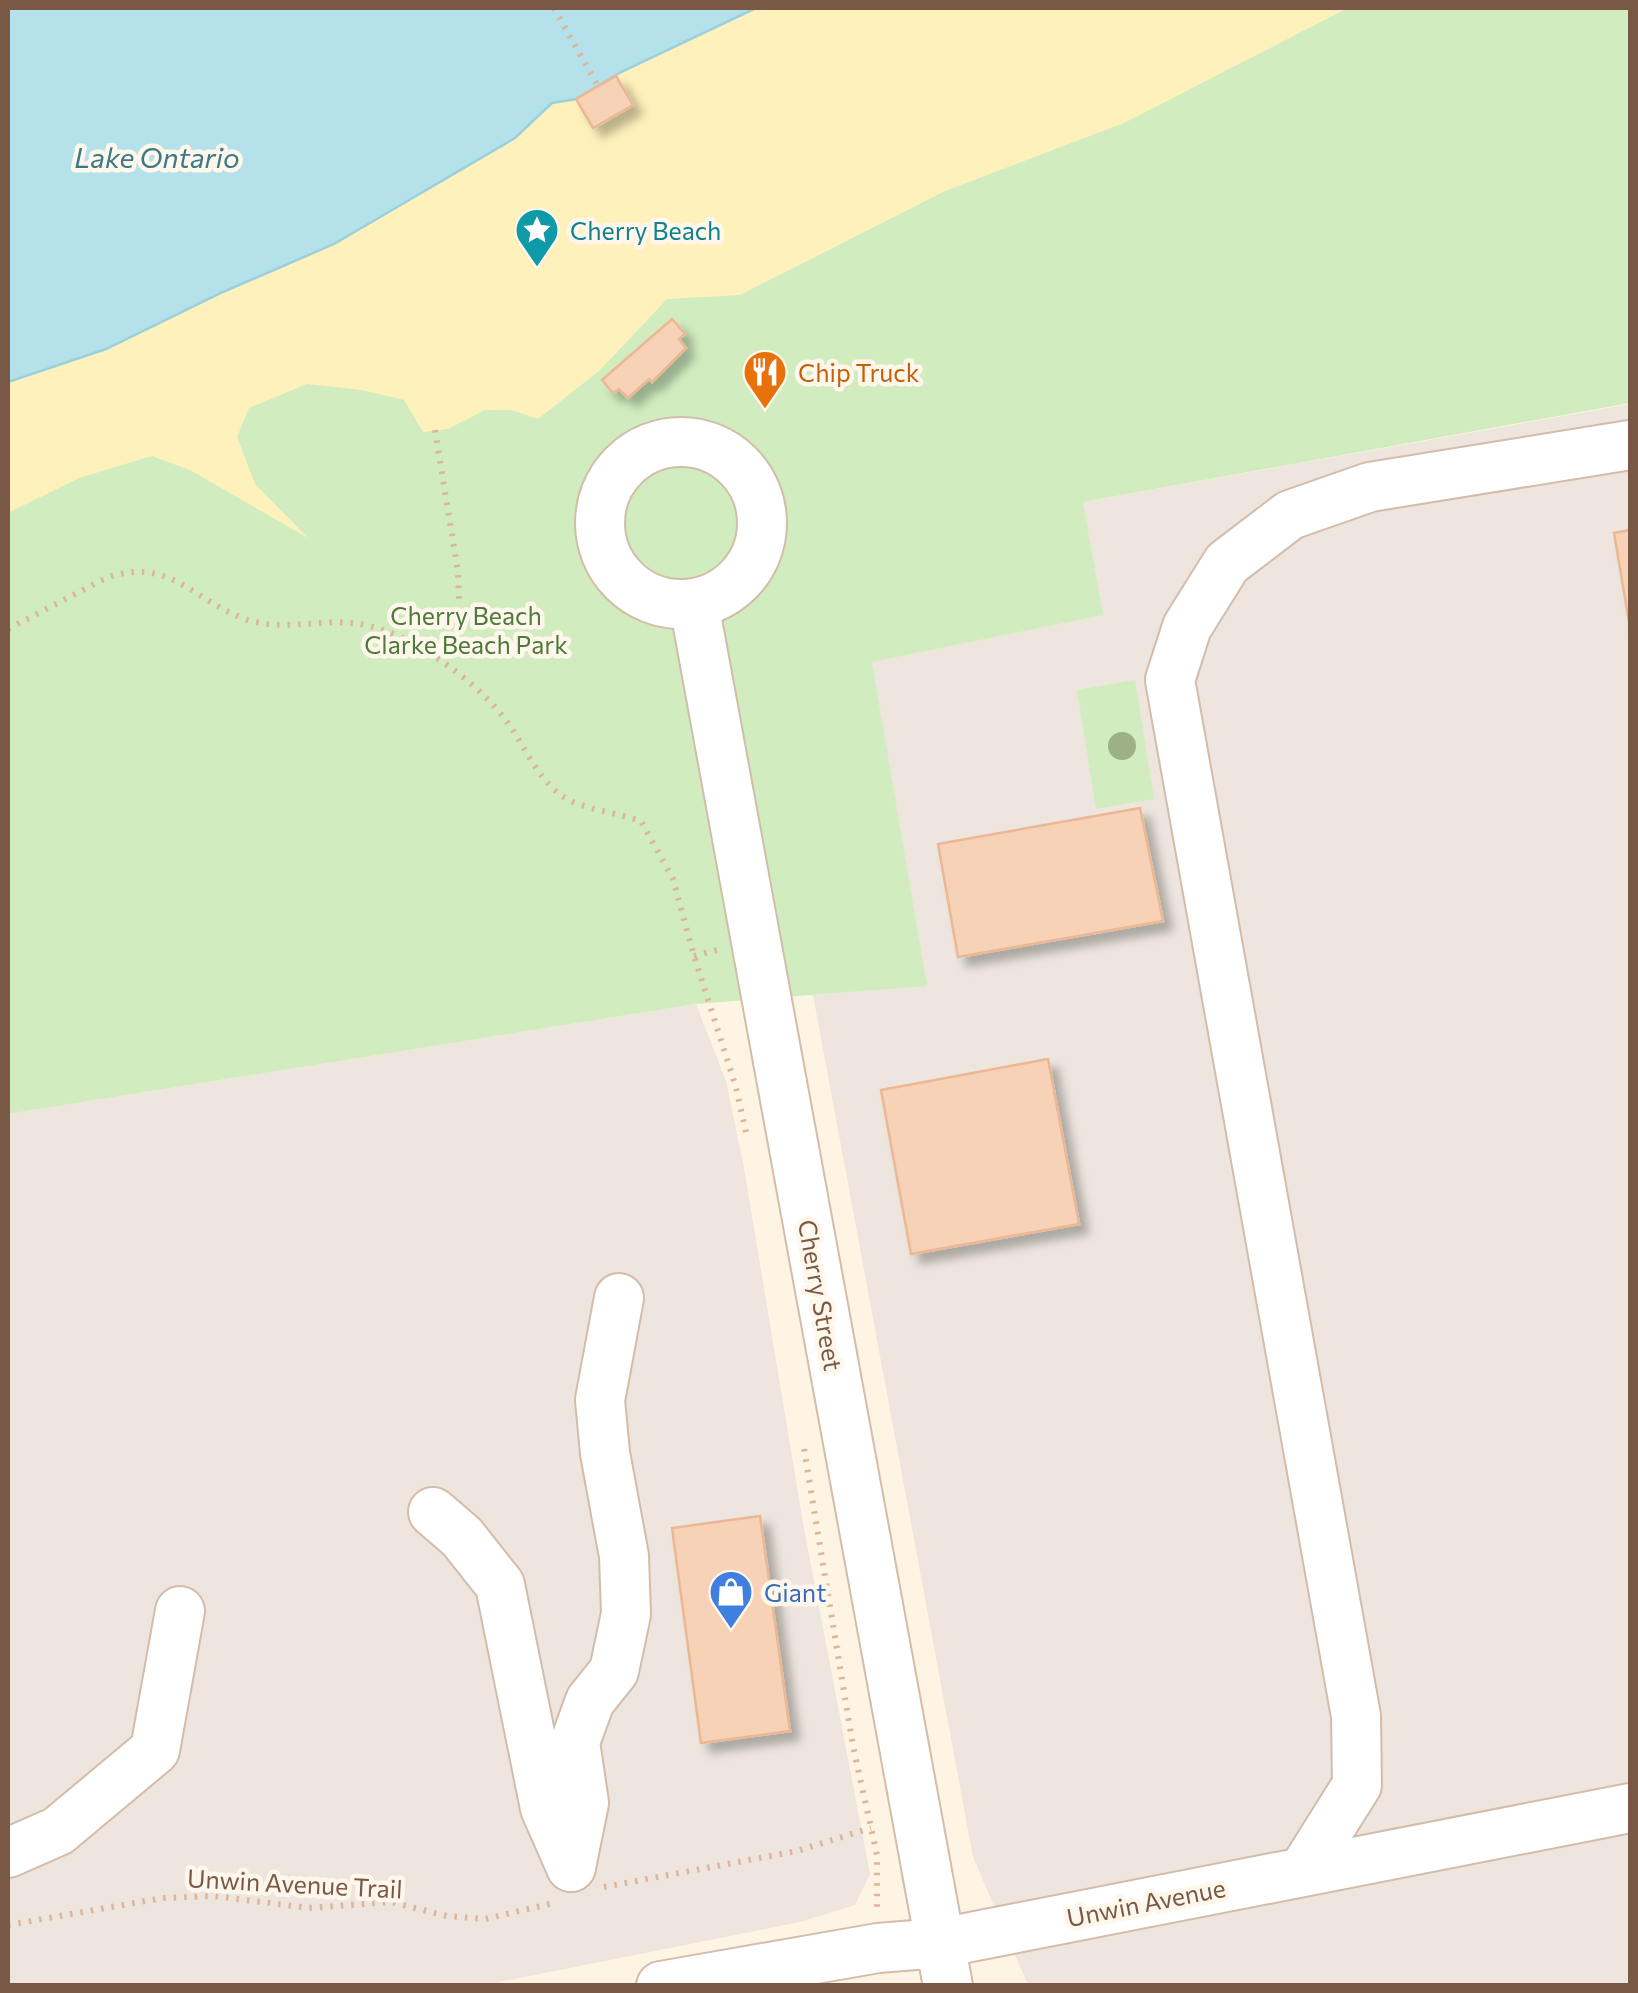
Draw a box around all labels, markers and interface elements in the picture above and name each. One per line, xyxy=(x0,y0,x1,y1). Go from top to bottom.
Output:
water label: Lake Ontario xyxy=(74,140,240,174)
place icon: Cherry Beach xyxy=(514,207,560,268)
place label: Cherry Beach xyxy=(570,215,721,245)
restaurant icon: Chip Truck xyxy=(742,349,788,410)
place label: Chip Truck xyxy=(798,357,920,387)
park label: Cherry Beach Clarke Beach Park xyxy=(364,600,568,659)
street label: Cherry Street xyxy=(793,1217,849,1373)
shop icon: Giant xyxy=(708,1569,754,1630)
place label: Giant xyxy=(764,1577,826,1607)
street label: Unwin Avenue Trail xyxy=(187,1862,403,1904)
street label: Unwin Avenue xyxy=(1064,1872,1228,1932)

